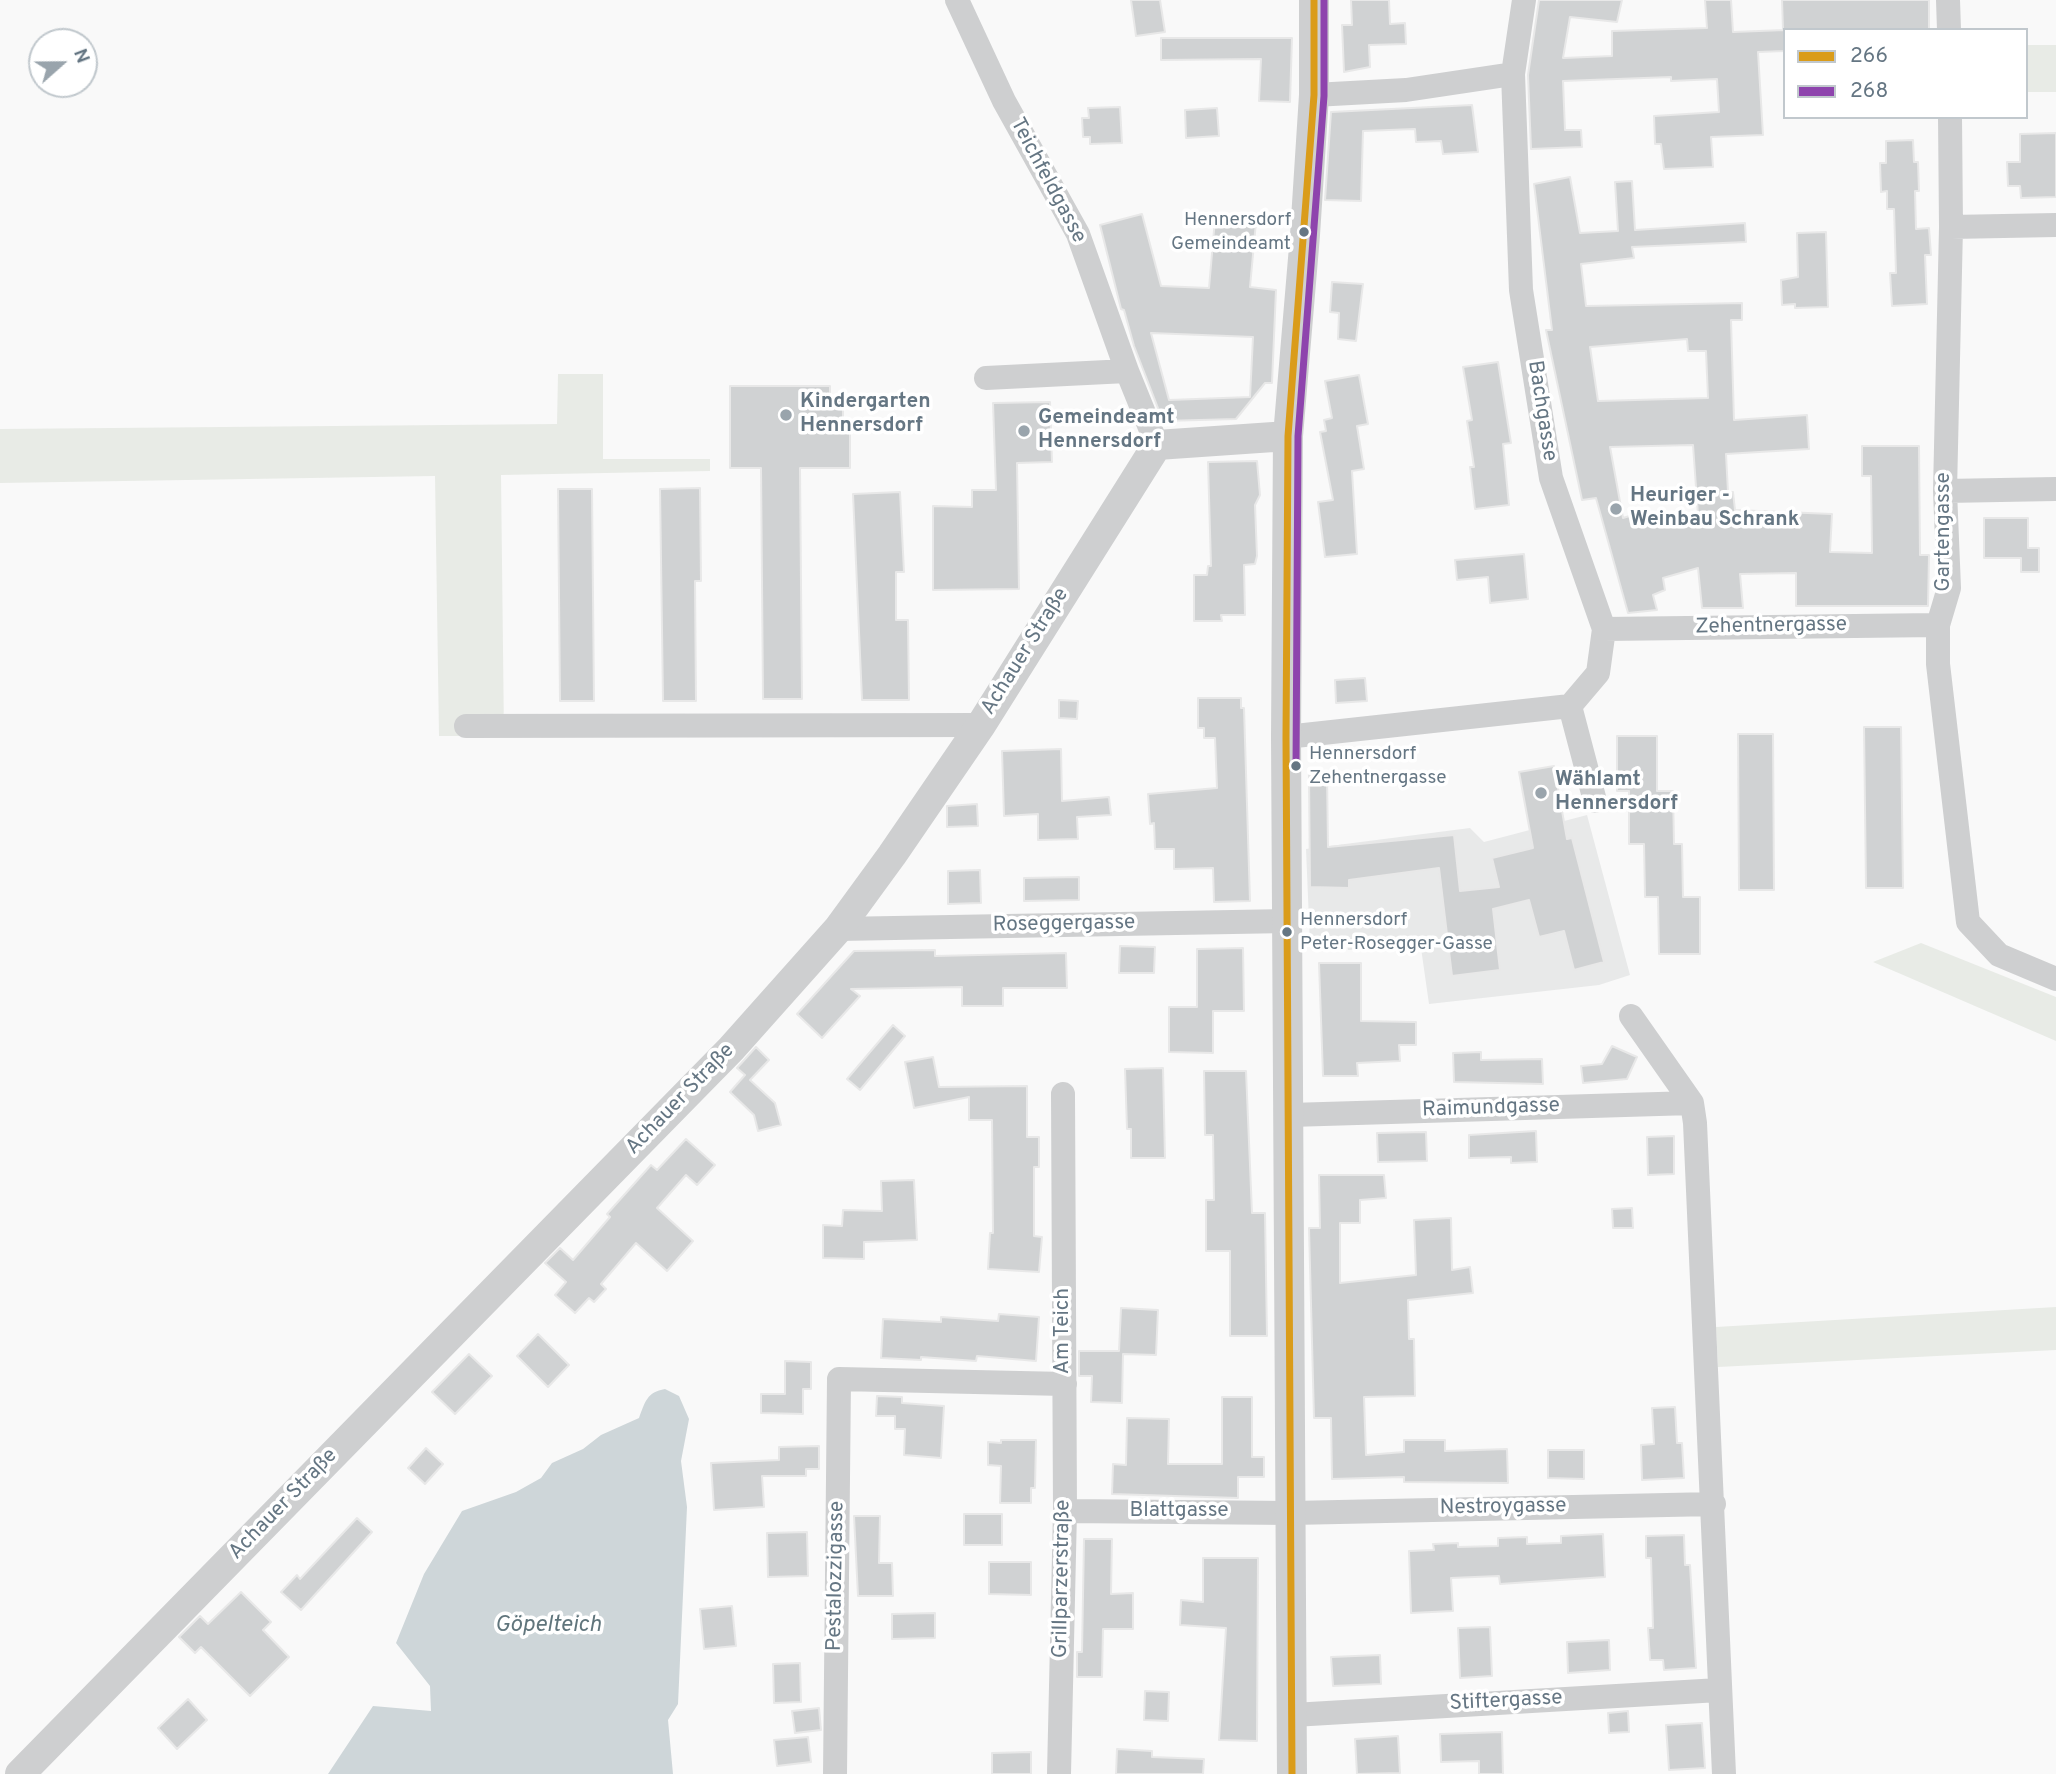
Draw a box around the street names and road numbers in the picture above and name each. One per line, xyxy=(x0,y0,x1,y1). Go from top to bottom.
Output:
street label: Teichfeldgasse xyxy=(1003,114,1091,248)
street label: Bachgasse xyxy=(1521,359,1561,463)
street label: Gartengasse xyxy=(1932,472,1958,592)
street label: Achauer Straße xyxy=(977,584,1075,720)
street label: Zehentnergasse xyxy=(1695,613,1847,641)
street label: Roseggergasse xyxy=(992,911,1136,939)
street label: Achauer Straße xyxy=(622,1039,740,1161)
street label: Raimundgasse xyxy=(1422,1094,1560,1124)
street label: Am Teich xyxy=(1051,1288,1077,1374)
street label: Achauer Straße xyxy=(225,1444,343,1566)
street label: Nestroygasse xyxy=(1439,1494,1567,1522)
street label: Blattgasse xyxy=(1129,1499,1229,1525)
street label: Grillparzerstraße xyxy=(1049,1500,1077,1658)
street label: Pestalozzigasse xyxy=(823,1501,851,1651)
street label: Stiftergasse xyxy=(1449,1686,1563,1718)

